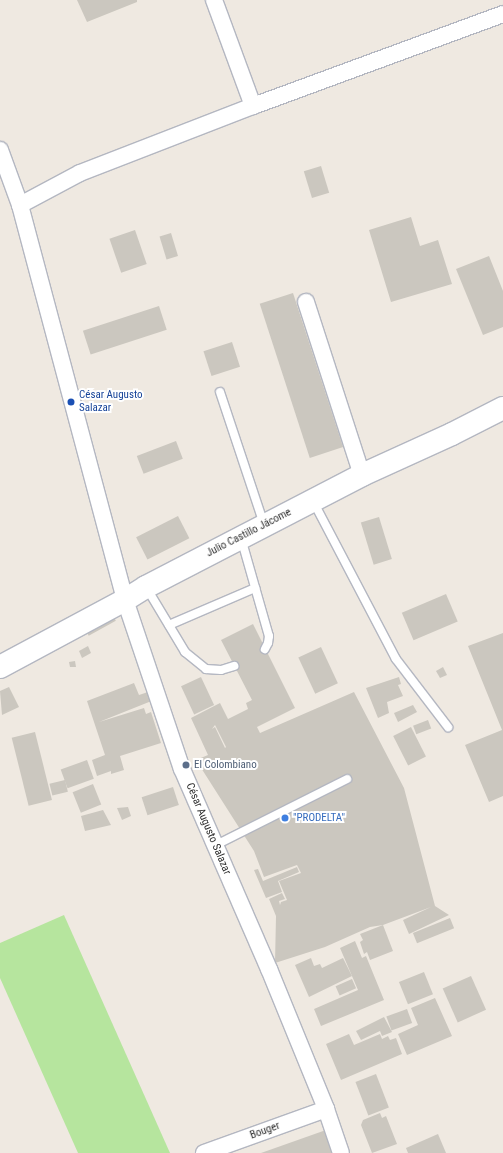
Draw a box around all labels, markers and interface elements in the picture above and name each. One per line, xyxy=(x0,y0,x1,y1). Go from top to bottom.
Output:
place label: César Augusto Salazar xyxy=(79,389,143,415)
marker: César Augusto Salazar xyxy=(66,397,76,407)
street label: Julio Castillo Jácome xyxy=(204,506,294,560)
place label: El Colombiano xyxy=(194,758,257,772)
marker: El Colombiano xyxy=(181,760,191,770)
street label: César Augusto Salazar xyxy=(183,781,233,877)
place label: "PRODELTA" xyxy=(293,811,345,825)
marker: "PRODELTA" xyxy=(280,813,290,823)
street label: Bouger xyxy=(248,1120,282,1142)

